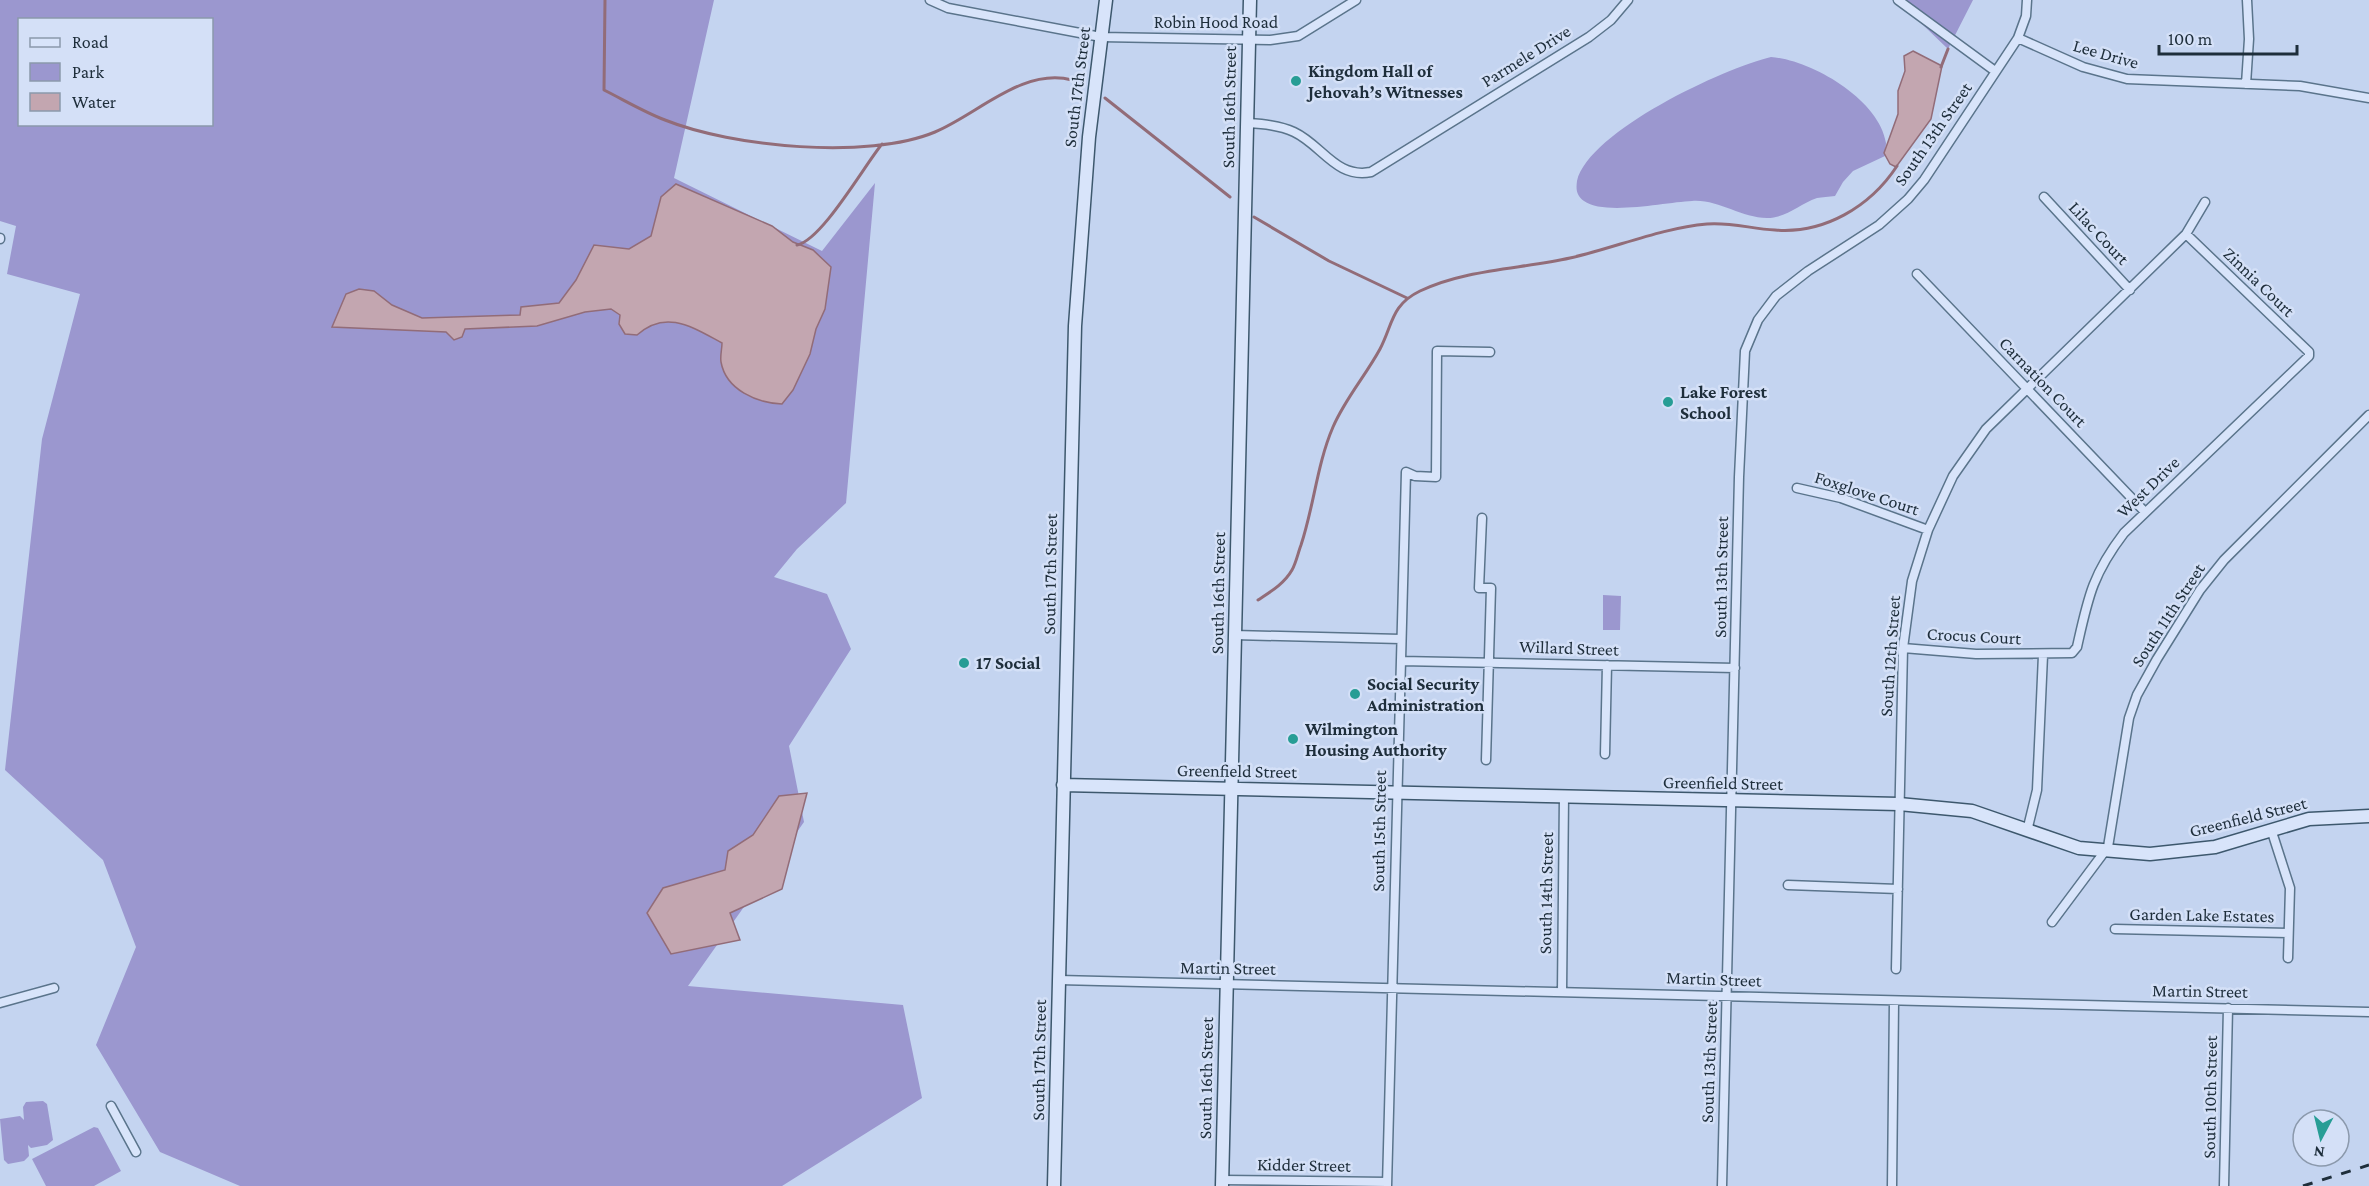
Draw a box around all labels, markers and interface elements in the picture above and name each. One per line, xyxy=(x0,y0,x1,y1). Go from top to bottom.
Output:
street label: Robin Hood Road xyxy=(1154,12,1279,32)
legend xyxy=(18,18,213,126)
scale bar xyxy=(2159,18,2297,56)
street label: Parmele Drive xyxy=(1478,21,1574,91)
street label: South 17th Street xyxy=(1060,25,1094,148)
text: 100 m xyxy=(2168,29,2213,49)
text: Road xyxy=(72,32,109,52)
street label: Lee Drive xyxy=(2071,35,2141,73)
street label: South 16th Street xyxy=(1218,45,1240,168)
place label: Kingdom Hall of Jehovah’s Witnesses xyxy=(1306,61,1463,102)
text: Park xyxy=(72,62,104,82)
marker: Kingdom Hall of Jehovah’s Witnesses xyxy=(1289,74,1303,88)
street label: South 13th Street xyxy=(1890,78,1977,190)
text: Water xyxy=(72,92,117,112)
street label: Lilac Court xyxy=(2065,197,2134,269)
street label: Zinnia Court xyxy=(2219,243,2299,322)
street label: Carnation Court xyxy=(1995,333,2092,432)
place label: Lake Forest School xyxy=(1680,382,1768,423)
marker: Lake Forest School xyxy=(1661,395,1675,409)
street label: West Drive xyxy=(2113,452,2184,522)
street label: Foxglove Court xyxy=(1812,467,1923,520)
street label: South 17th Street xyxy=(1039,512,1061,635)
street label: South 13th Street xyxy=(1710,515,1732,638)
street label: South 16th Street xyxy=(1207,531,1229,654)
street label: South 11th Street xyxy=(2127,559,2209,670)
street label: South 12th Street xyxy=(1876,594,1904,717)
street label: Crocus Court xyxy=(1926,624,2023,649)
street label: Willard Street xyxy=(1519,636,1620,660)
place label: 17 Social xyxy=(976,653,1041,673)
marker: 17 Social xyxy=(957,656,971,670)
place label: Social Security Administration xyxy=(1366,674,1485,715)
marker: Social Security Administration xyxy=(1348,687,1362,701)
place label: Wilmington Housing Authority xyxy=(1304,719,1447,760)
marker: Wilmington Housing Authority xyxy=(1286,732,1300,746)
street label: Greenfield Street xyxy=(1177,760,1298,782)
street label: South 15th Street xyxy=(1368,769,1390,892)
street label: Greenfield Street xyxy=(1663,772,1784,794)
street label: Greenfield Street xyxy=(2187,793,2310,841)
street label: South 14th Street xyxy=(1535,831,1557,954)
street label: Garden Lake Estates xyxy=(2129,904,2275,926)
street label: Martin Street xyxy=(1180,957,1277,979)
street label: Martin Street xyxy=(1666,967,1763,991)
street label: Martin Street xyxy=(2152,980,2249,1002)
street label: South 17th Street xyxy=(1028,998,1050,1121)
street label: South 13th Street xyxy=(1697,1000,1721,1123)
street label: South 16th Street xyxy=(1195,1016,1217,1139)
street label: South 10th Street xyxy=(2199,1034,2221,1159)
north arrow xyxy=(2291,1108,2351,1168)
text: N xyxy=(2313,1143,2326,1161)
street label: Kidder Street xyxy=(1257,1154,1352,1176)

